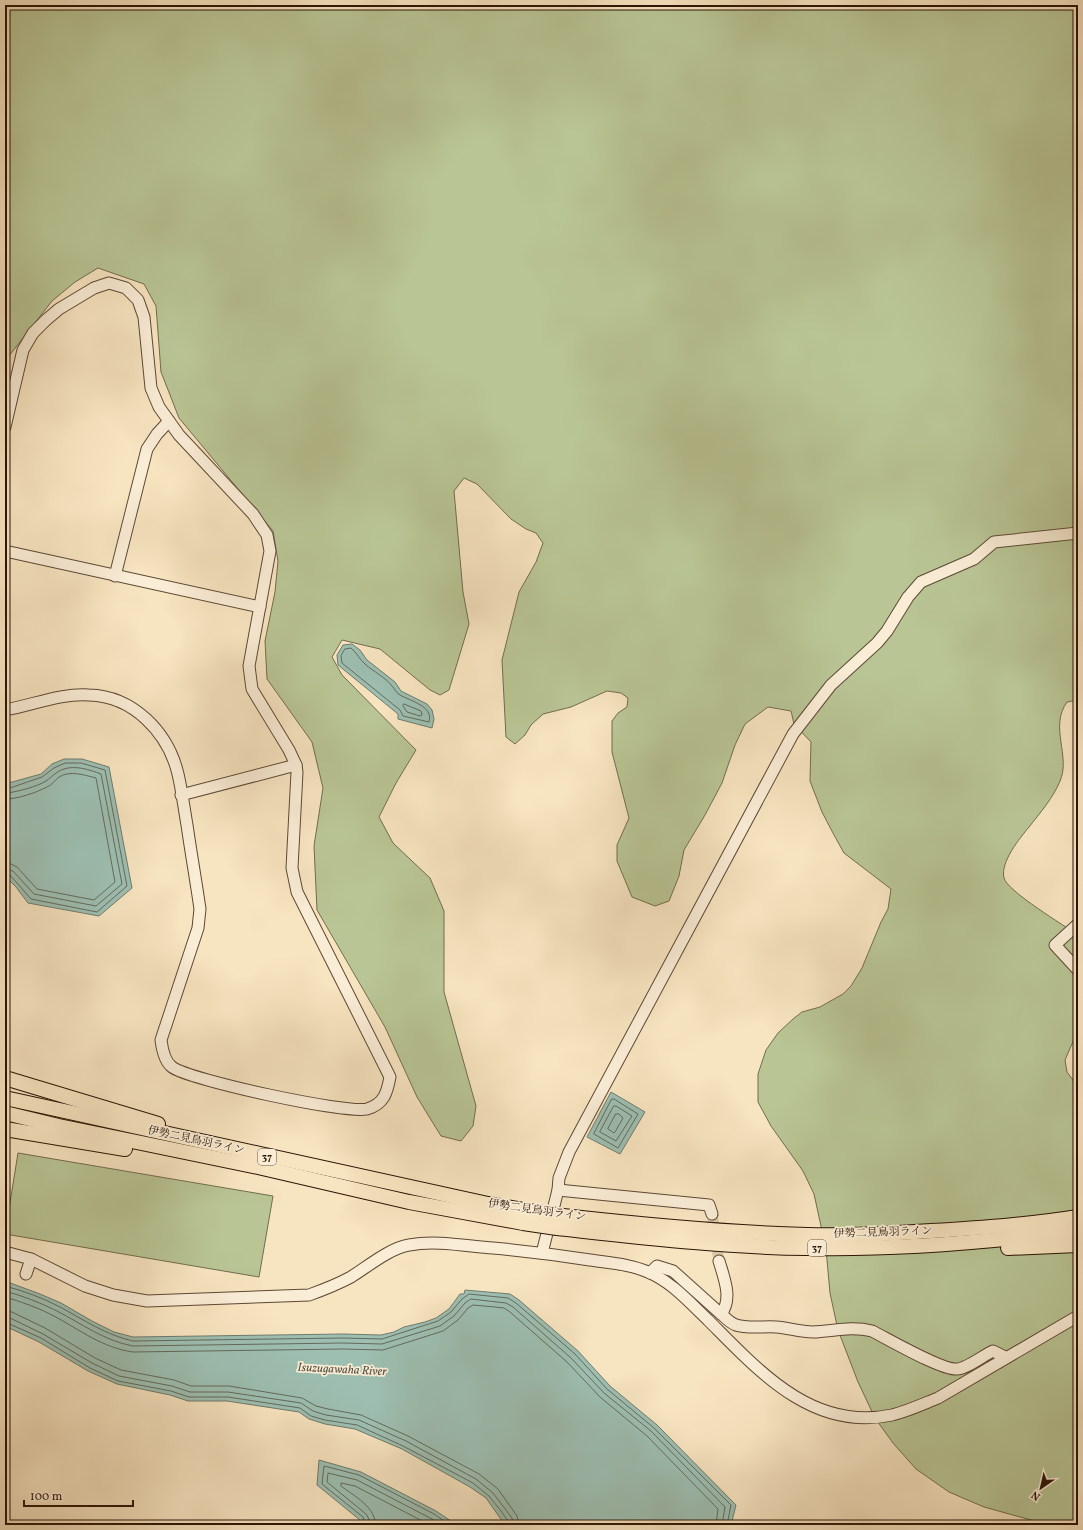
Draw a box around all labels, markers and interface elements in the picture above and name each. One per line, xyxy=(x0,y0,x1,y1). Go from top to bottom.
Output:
street label: 伊勢二見鳥羽ライン xyxy=(146,1123,246,1159)
road number: 37 xyxy=(258,1149,276,1165)
street label: 伊勢二見鳥羽ライン xyxy=(487,1197,587,1225)
street label: 伊勢二見鳥羽ライン xyxy=(833,1224,933,1242)
road number: 37 xyxy=(808,1240,826,1256)
water label: Isuzugawaha River xyxy=(297,1360,387,1380)
north arrow xyxy=(1021,1468,1061,1508)
scale bar xyxy=(24,1482,133,1508)
text: N xyxy=(1029,1487,1044,1504)
text: 100 m xyxy=(30,1489,63,1505)

